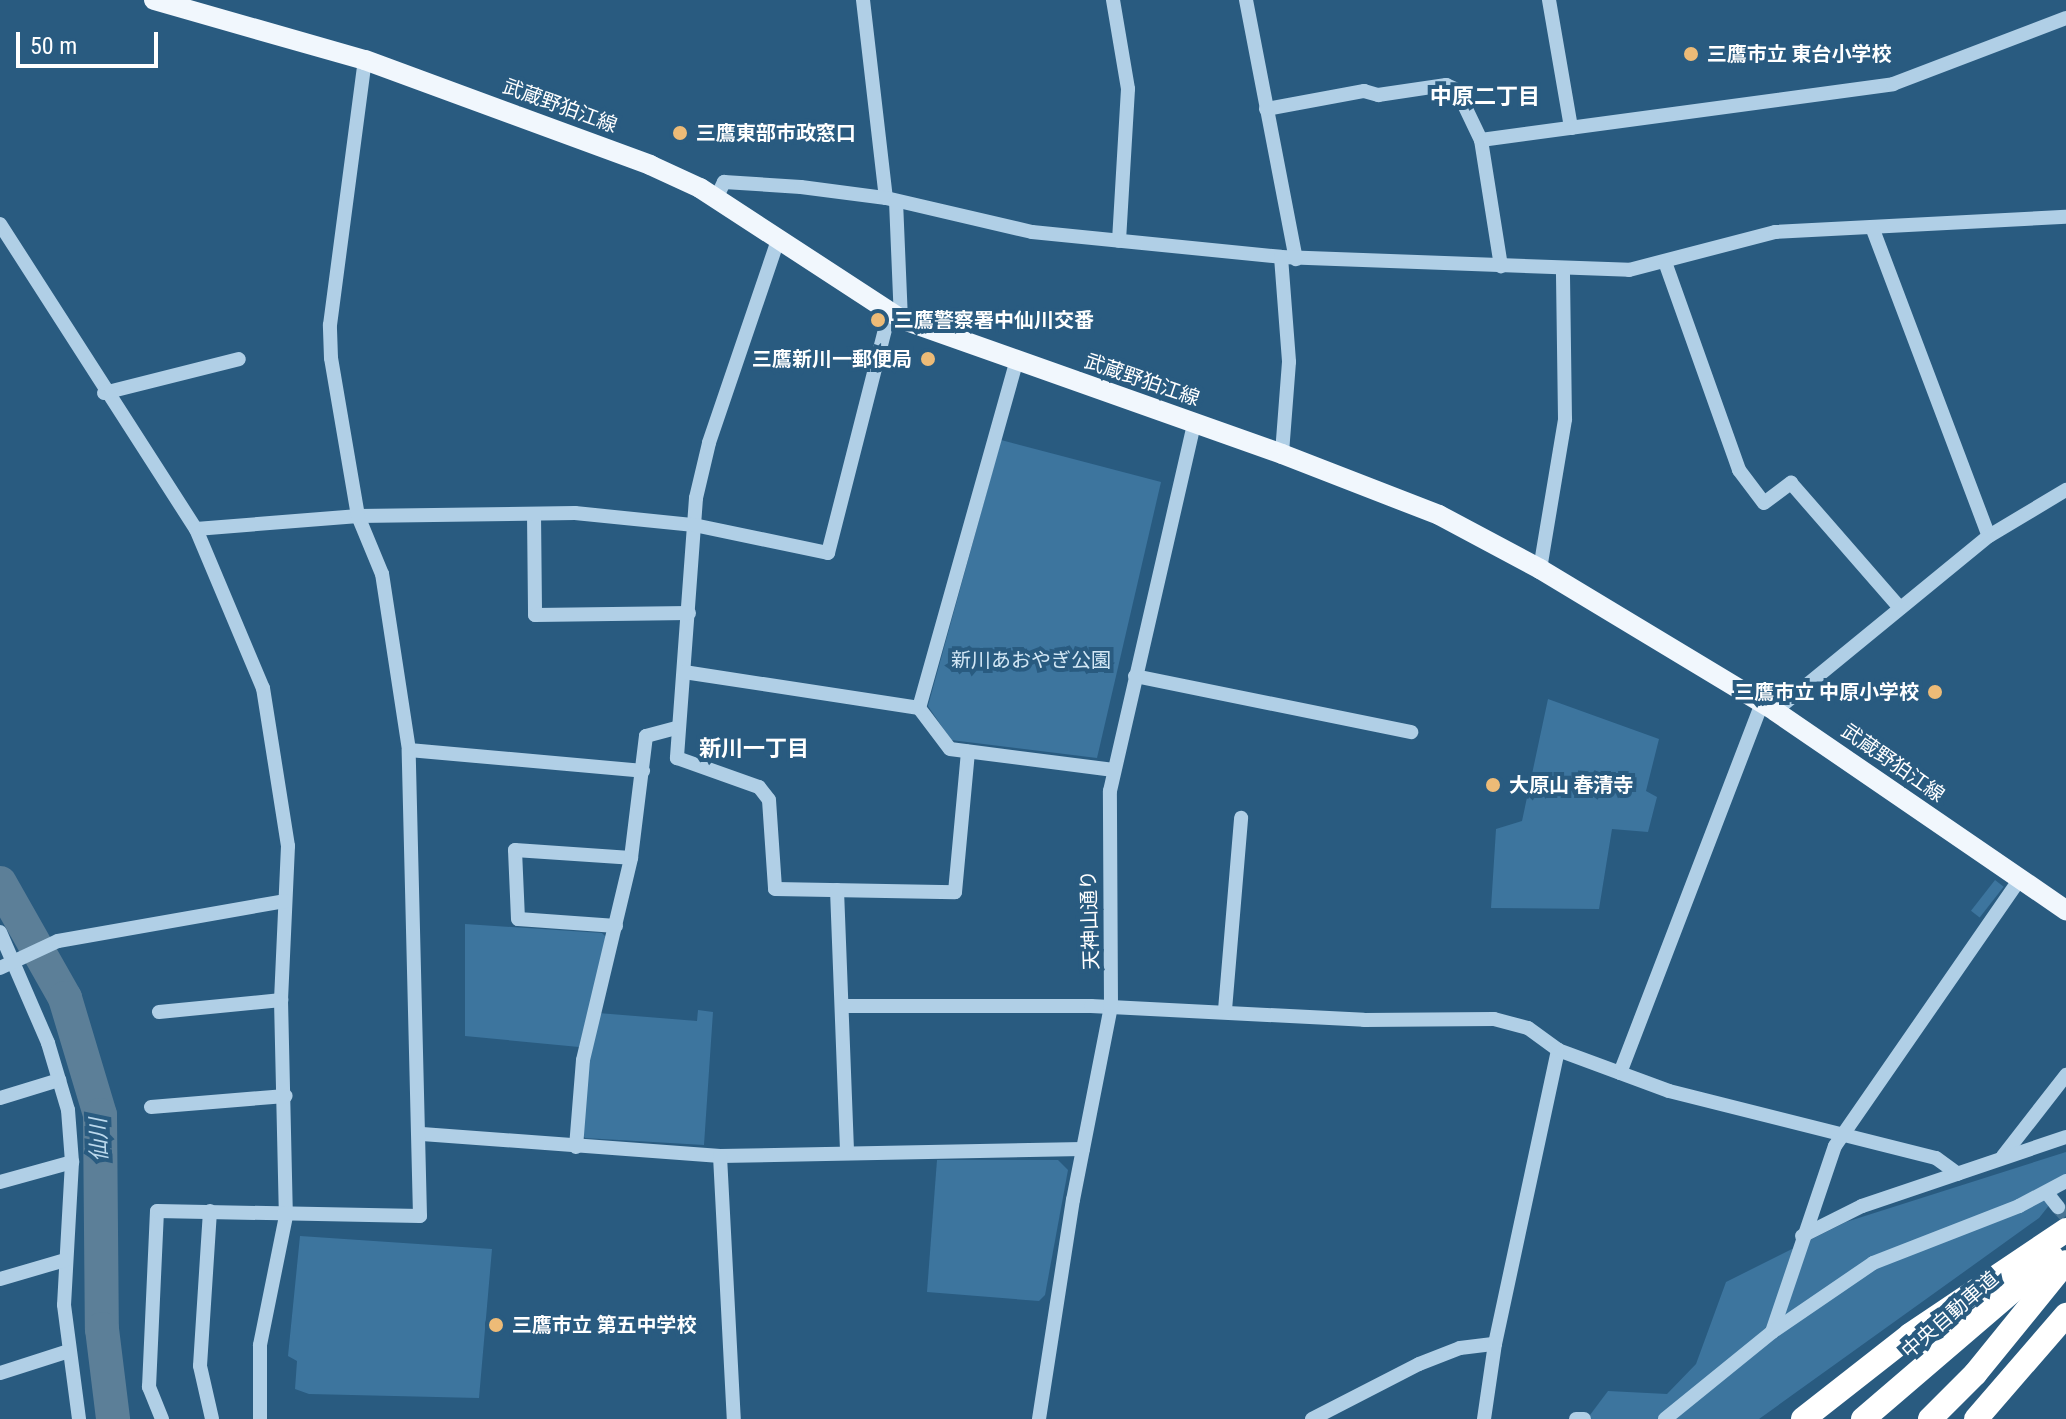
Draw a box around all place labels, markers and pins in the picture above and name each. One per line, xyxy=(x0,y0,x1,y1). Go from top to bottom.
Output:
place label: 三鷹市立 東台小学校 xyxy=(1707,42,1892,66)
marker: 三鷹市立 東台小学校 xyxy=(1682,45,1700,63)
place label: 三鷹東部市政窓口 xyxy=(696,121,856,145)
marker: 三鷹東部市政窓口 xyxy=(671,124,689,142)
place label: 三鷹警察署中仙川交番 xyxy=(894,308,1094,332)
marker: 三鷹警察署中仙川交番 xyxy=(869,311,887,329)
place label: 三鷹新川一郵便局 xyxy=(752,347,912,371)
marker: 三鷹新川一郵便局 xyxy=(919,350,937,368)
place label: 三鷹市立 中原小学校 xyxy=(1734,680,1919,704)
marker: 三鷹市立 中原小学校 xyxy=(1926,683,1944,701)
place label: 大原山 春清寺 xyxy=(1509,773,1634,797)
marker: 大原山 春清寺 xyxy=(1484,776,1502,794)
place label: 三鷹市立 第五中学校 xyxy=(512,1313,697,1337)
marker: 三鷹市立 第五中学校 xyxy=(487,1316,505,1334)

